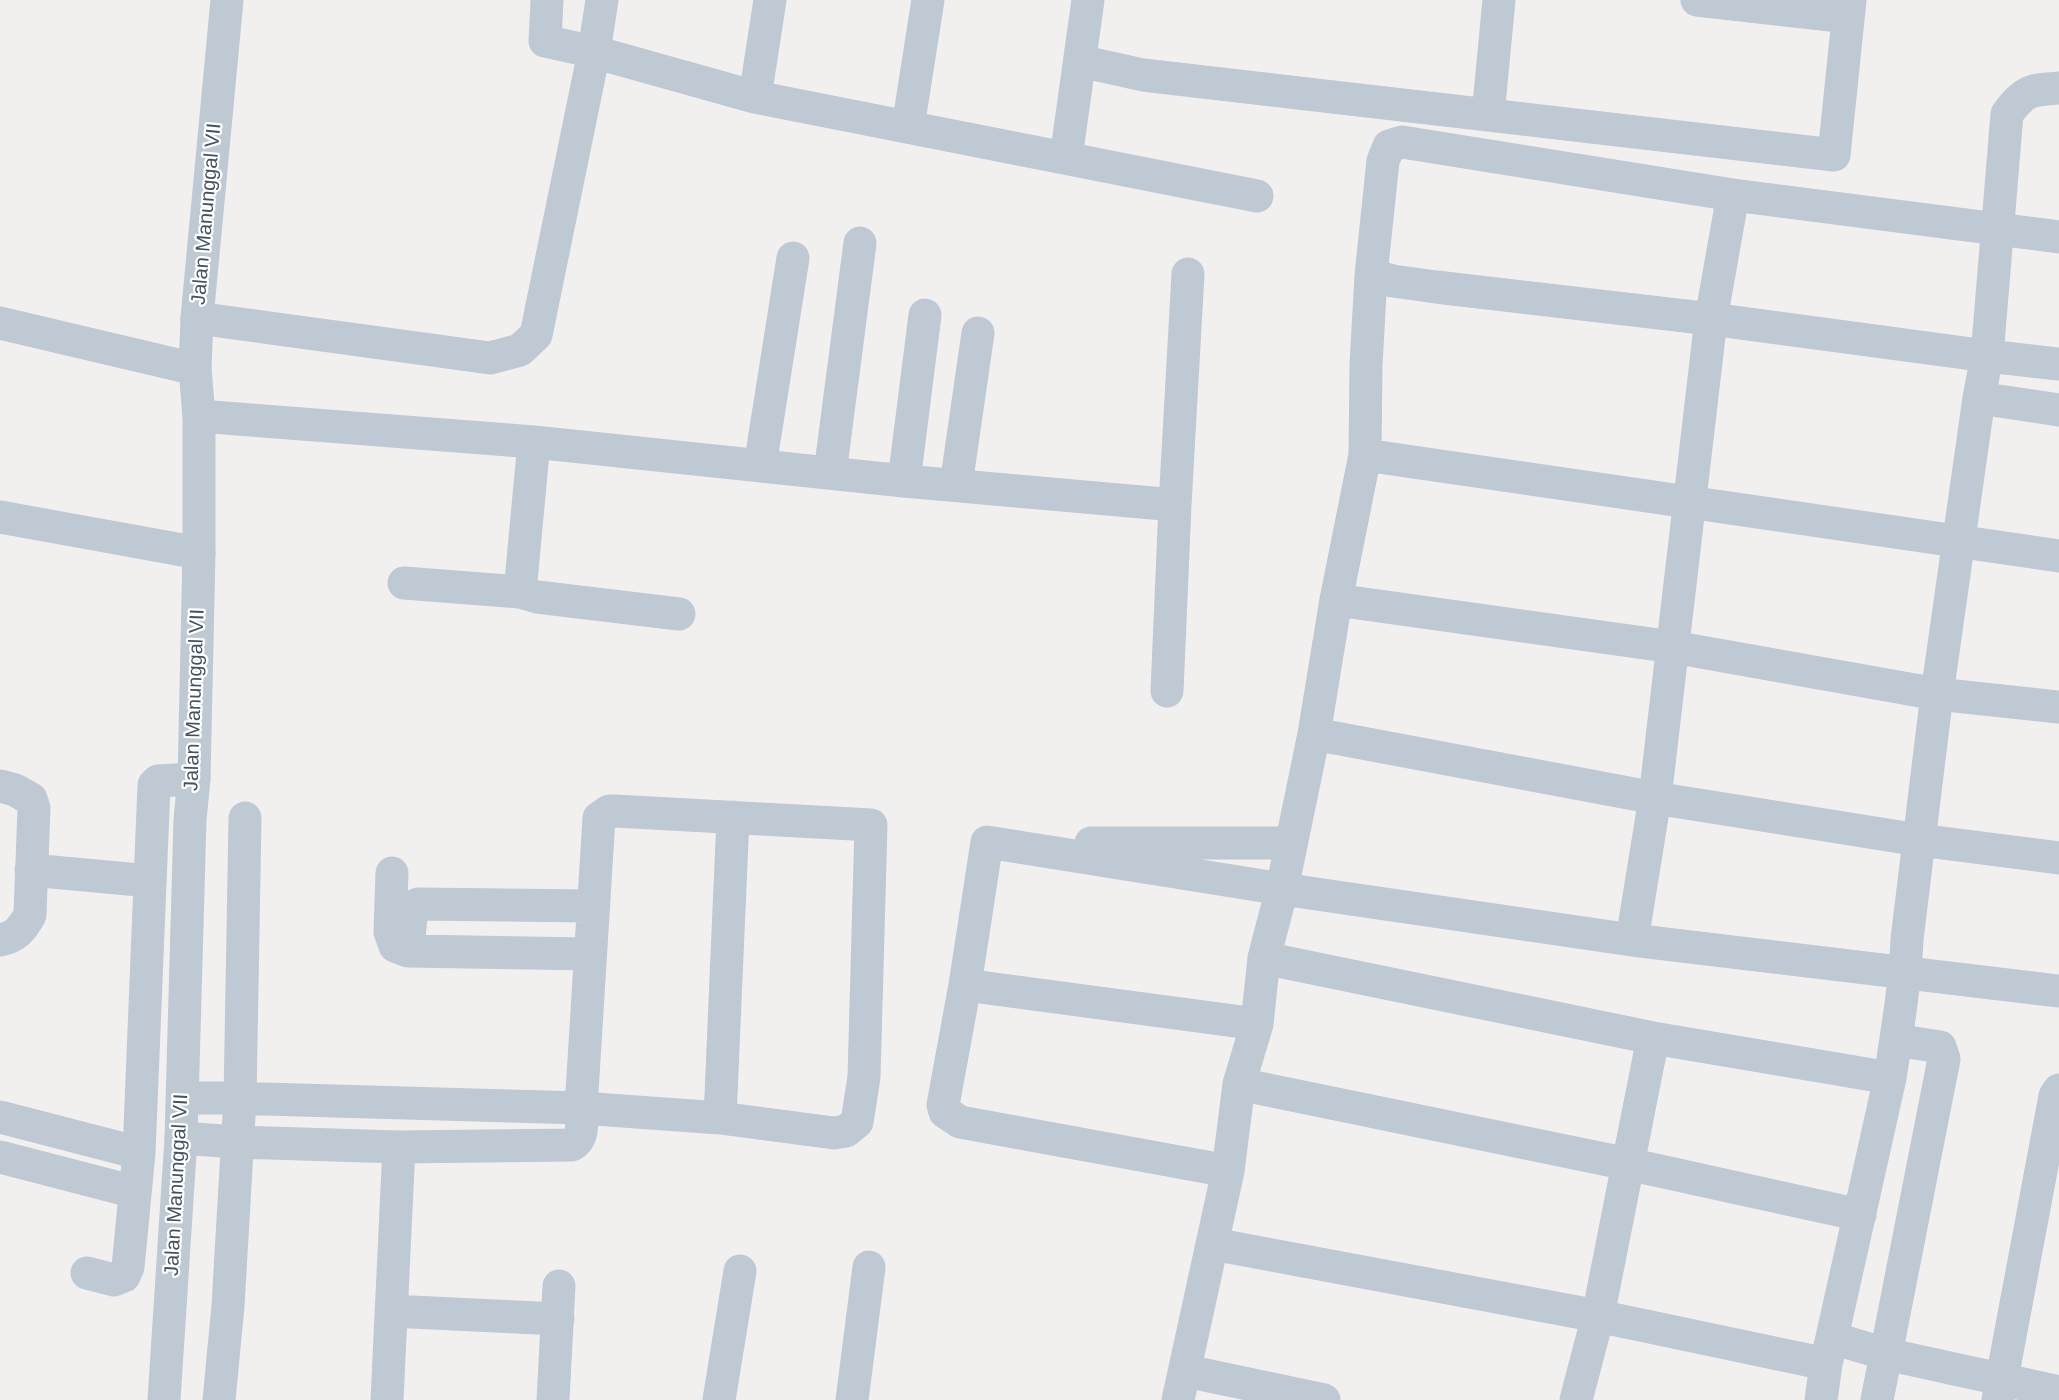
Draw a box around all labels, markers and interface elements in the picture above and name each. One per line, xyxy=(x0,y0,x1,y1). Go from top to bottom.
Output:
street label: Jalan Manunggal VII xyxy=(187,122,227,306)
street label: Jalan Manunggal VII xyxy=(180,608,210,792)
street label: Jalan Manunggal VII xyxy=(160,1093,194,1277)

